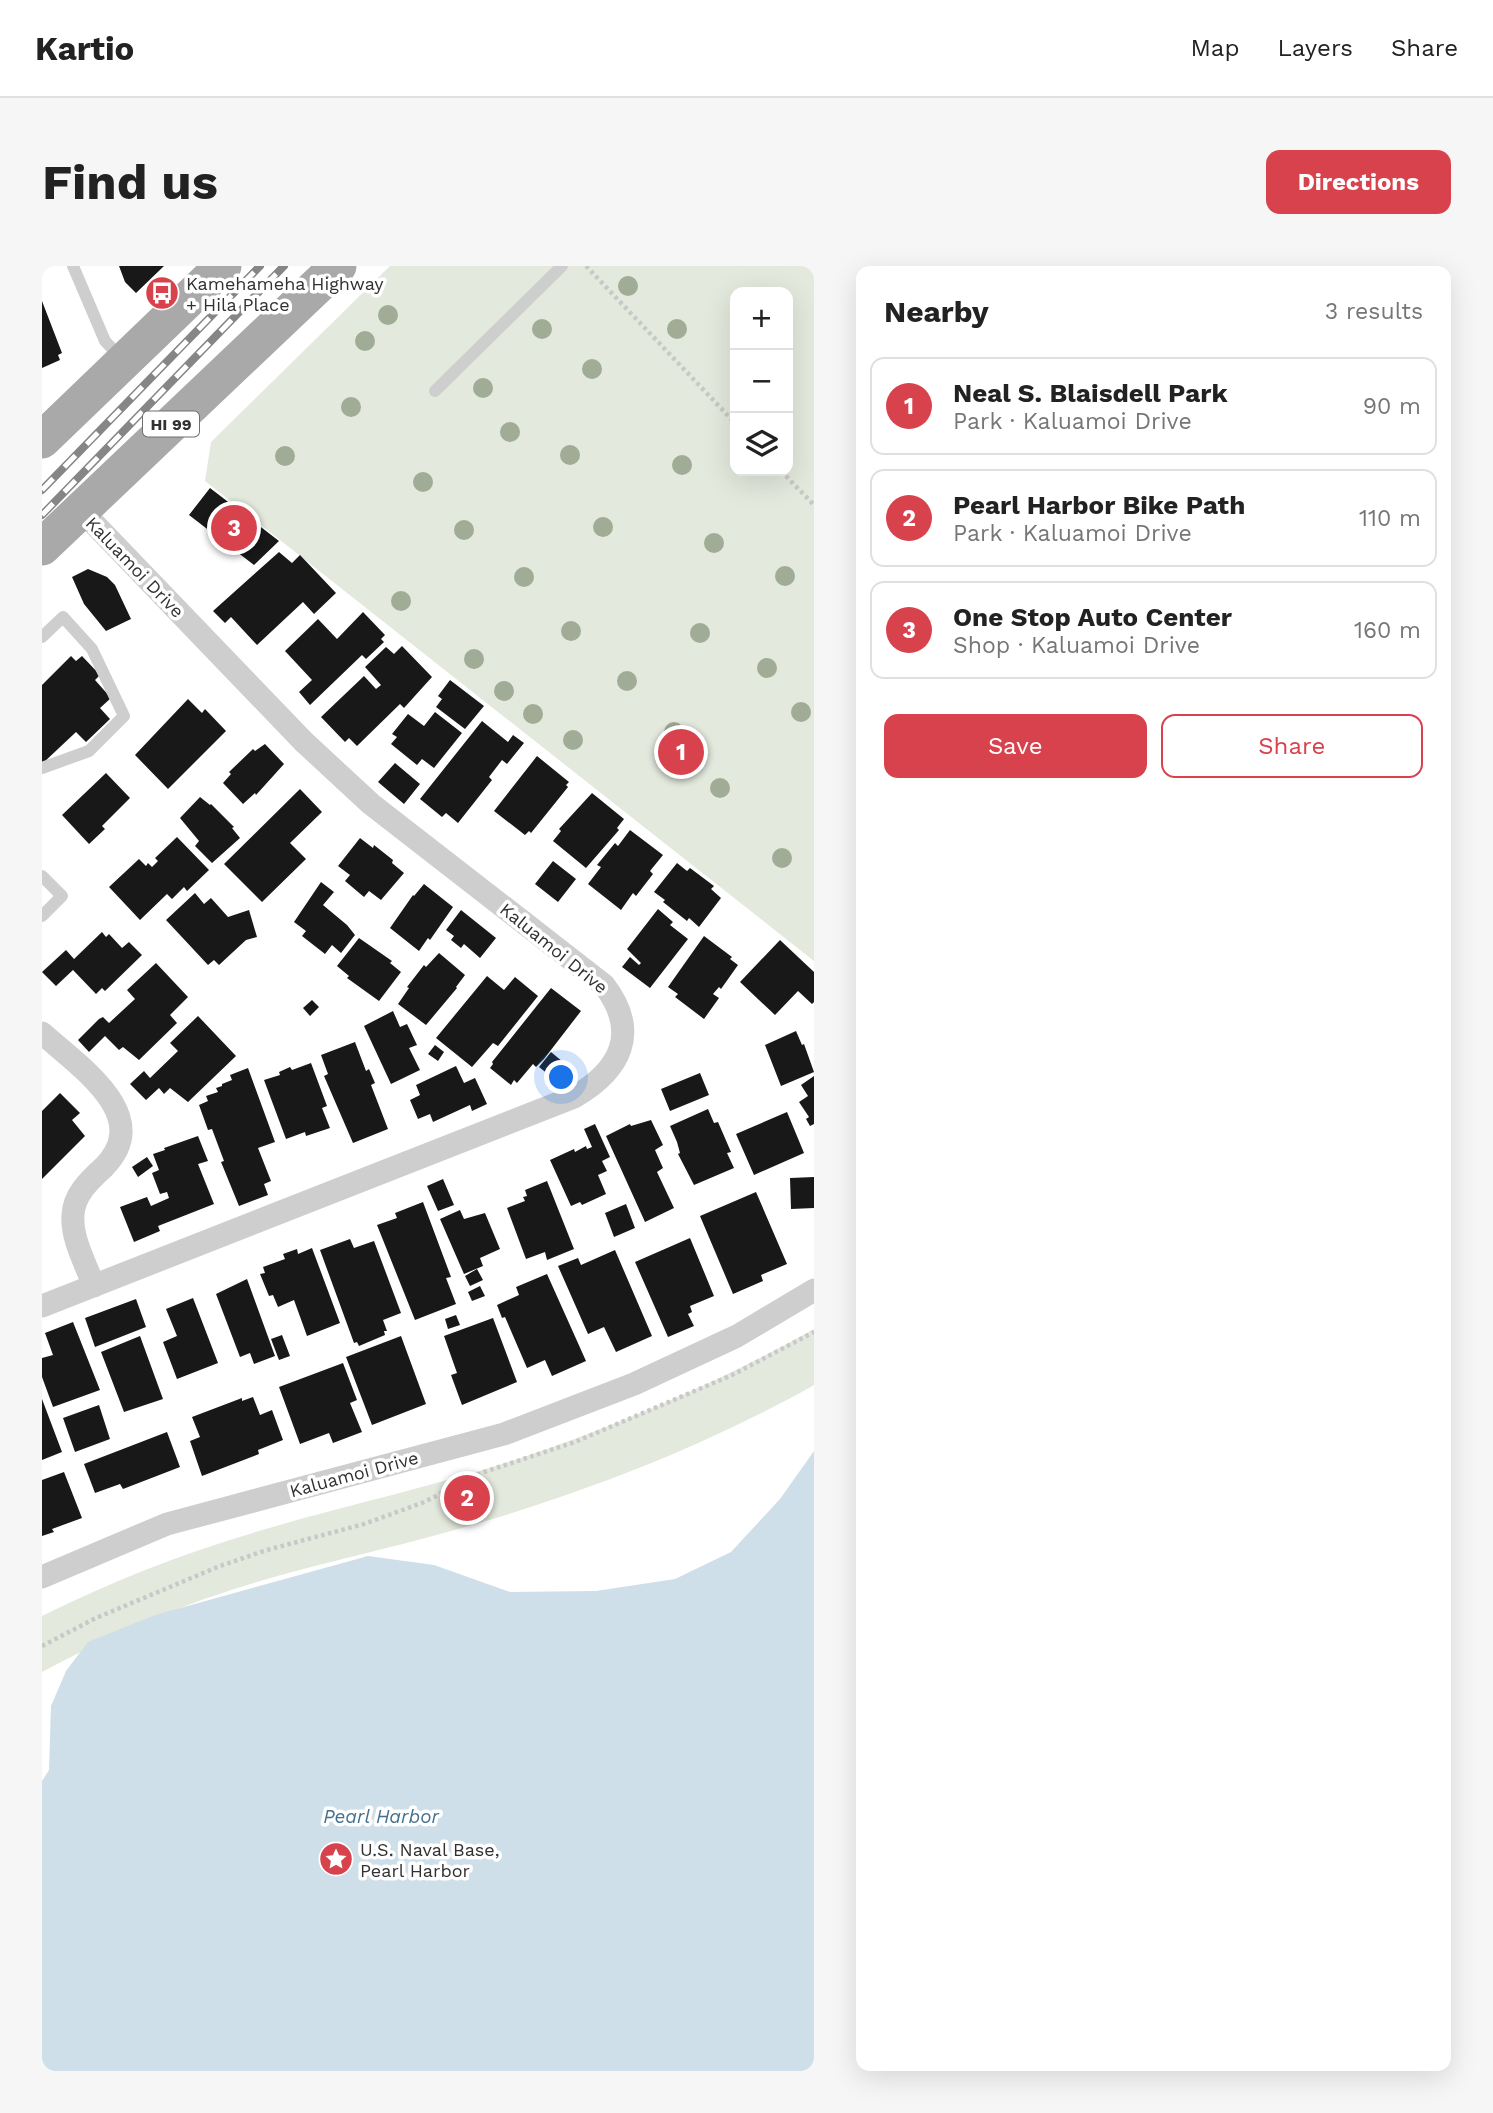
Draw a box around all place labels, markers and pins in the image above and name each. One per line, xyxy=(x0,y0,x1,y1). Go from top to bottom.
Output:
place label: Kamehameha Highway + Hila Place xyxy=(186,273,384,315)
bus stop icon: Kamehameha Highway + Hila Place xyxy=(143,274,181,312)
pin: 3 xyxy=(211,502,257,554)
pin: 1 xyxy=(658,726,704,778)
pin: 2 xyxy=(444,1472,490,1524)
place label: U.S. Naval Base, Pearl Harbor xyxy=(360,1839,500,1881)
place icon: U.S. Naval Base, Pearl Harbor xyxy=(317,1840,355,1878)

